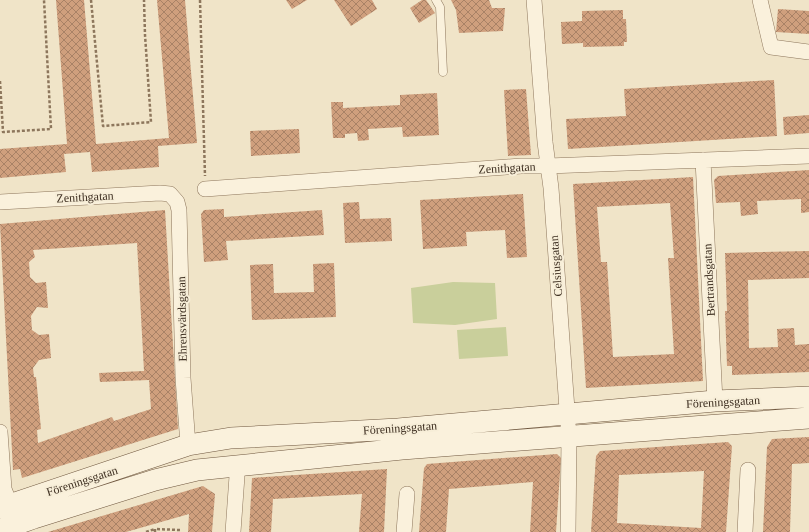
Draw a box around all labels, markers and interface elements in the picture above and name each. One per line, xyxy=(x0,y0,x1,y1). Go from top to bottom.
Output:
street label: Zenithgatan xyxy=(478,160,536,176)
street label: Zenithgatan xyxy=(56,189,114,205)
street label: Celsiusgatan xyxy=(547,235,565,297)
street label: Bertrandsgatan xyxy=(700,243,718,317)
street label: Ehrensvärdsgatan xyxy=(174,276,190,362)
street label: Föreningsgatan xyxy=(686,393,760,411)
street label: Föreningsgatan xyxy=(363,418,437,438)
street label: Föreningsgatan xyxy=(45,463,119,499)

